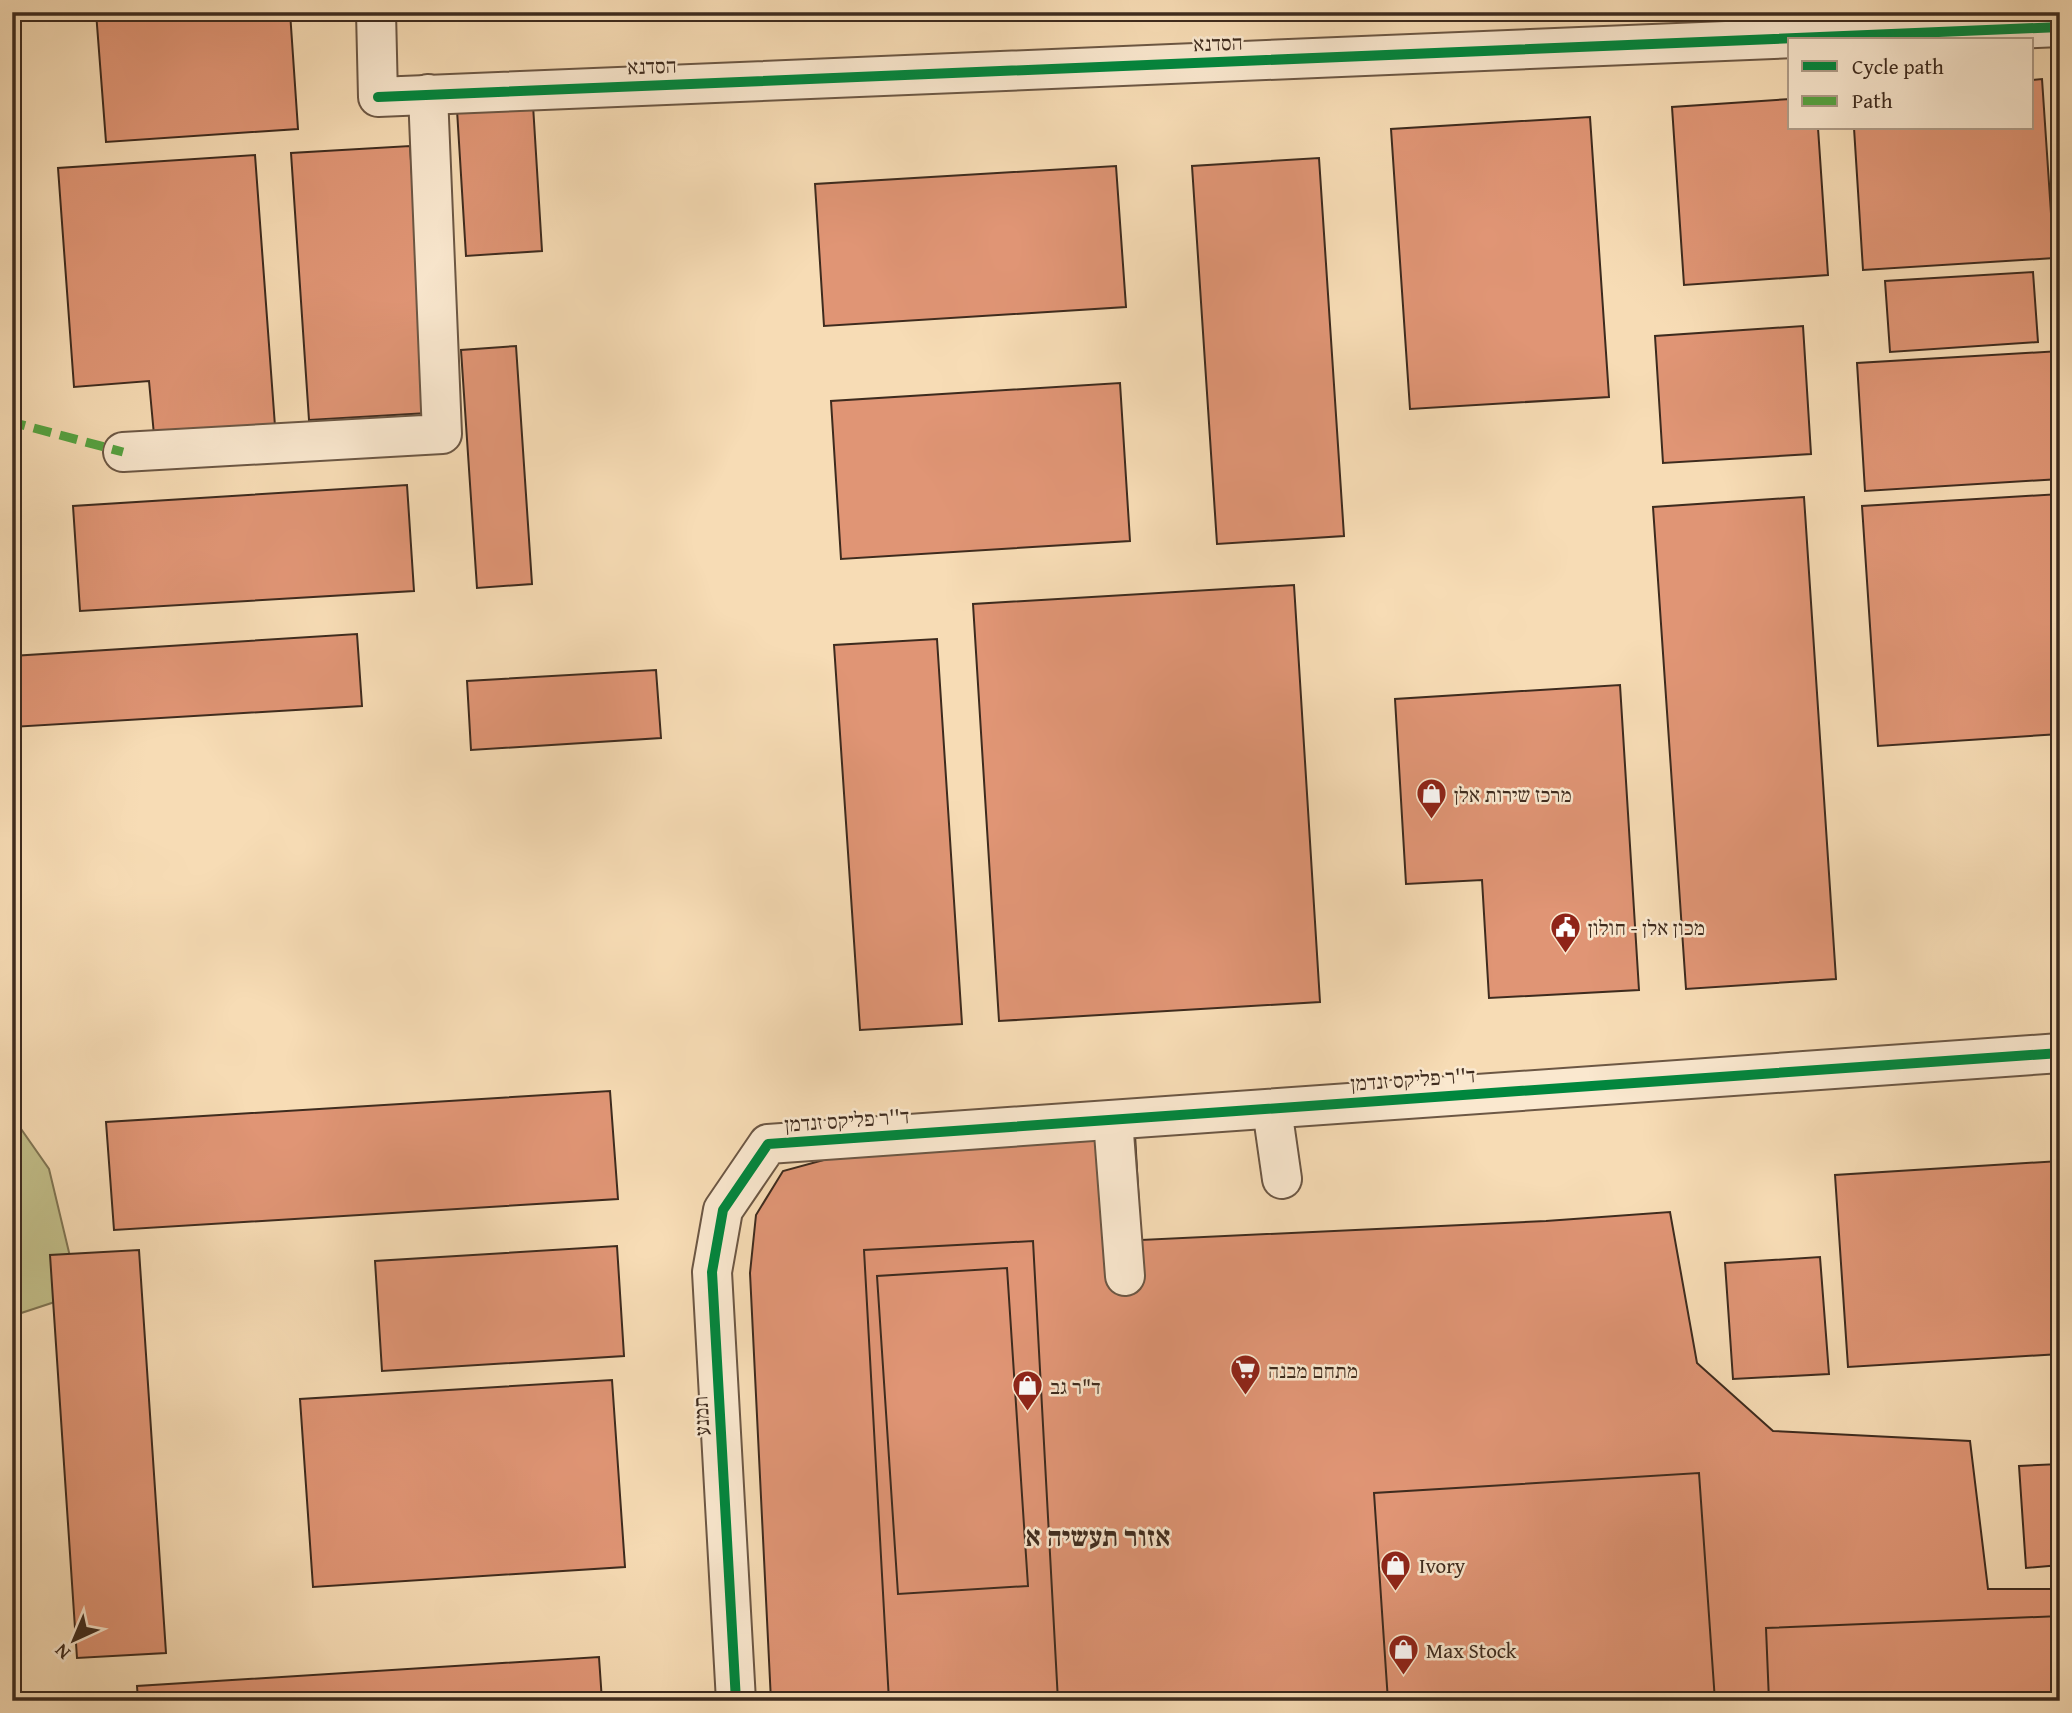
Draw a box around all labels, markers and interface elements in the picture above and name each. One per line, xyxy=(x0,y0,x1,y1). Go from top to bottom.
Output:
street label: הסדנא xyxy=(1193,27,1243,59)
legend xyxy=(1788,38,2034,130)
street label: הסדנא xyxy=(627,50,677,82)
text: Cycle path xyxy=(1852,51,1944,82)
text: Path xyxy=(1852,85,1893,116)
shop icon: מרכז שירות אלן xyxy=(1414,777,1448,821)
place label: מרכז שירות אלן xyxy=(1454,779,1572,810)
public building icon: מכון אלן - חולון xyxy=(1548,910,1582,954)
place label: מכון אלן - חולון xyxy=(1588,912,1705,943)
street label: ד''ר פליקס זנדמן xyxy=(1350,1059,1476,1099)
street label: ד''ר פליקס זנדמן xyxy=(784,1100,910,1140)
supermarket icon: מתחם מבנה xyxy=(1228,1353,1262,1397)
place label: מתחם מבנה xyxy=(1268,1355,1358,1386)
shop icon: ד"ר גב xyxy=(1010,1369,1044,1413)
place label: ד"ר גב xyxy=(1050,1371,1101,1402)
street label: תמנע xyxy=(684,1395,718,1437)
district label: אזור תעשיה א xyxy=(1026,1515,1170,1556)
shop icon: Ivory xyxy=(1379,1548,1413,1592)
place label: Ivory xyxy=(1419,1550,1466,1581)
north arrow xyxy=(38,1604,108,1674)
shop icon: Max Stock xyxy=(1386,1633,1420,1677)
place label: Max Stock xyxy=(1426,1635,1517,1666)
text: N xyxy=(48,1638,76,1667)

